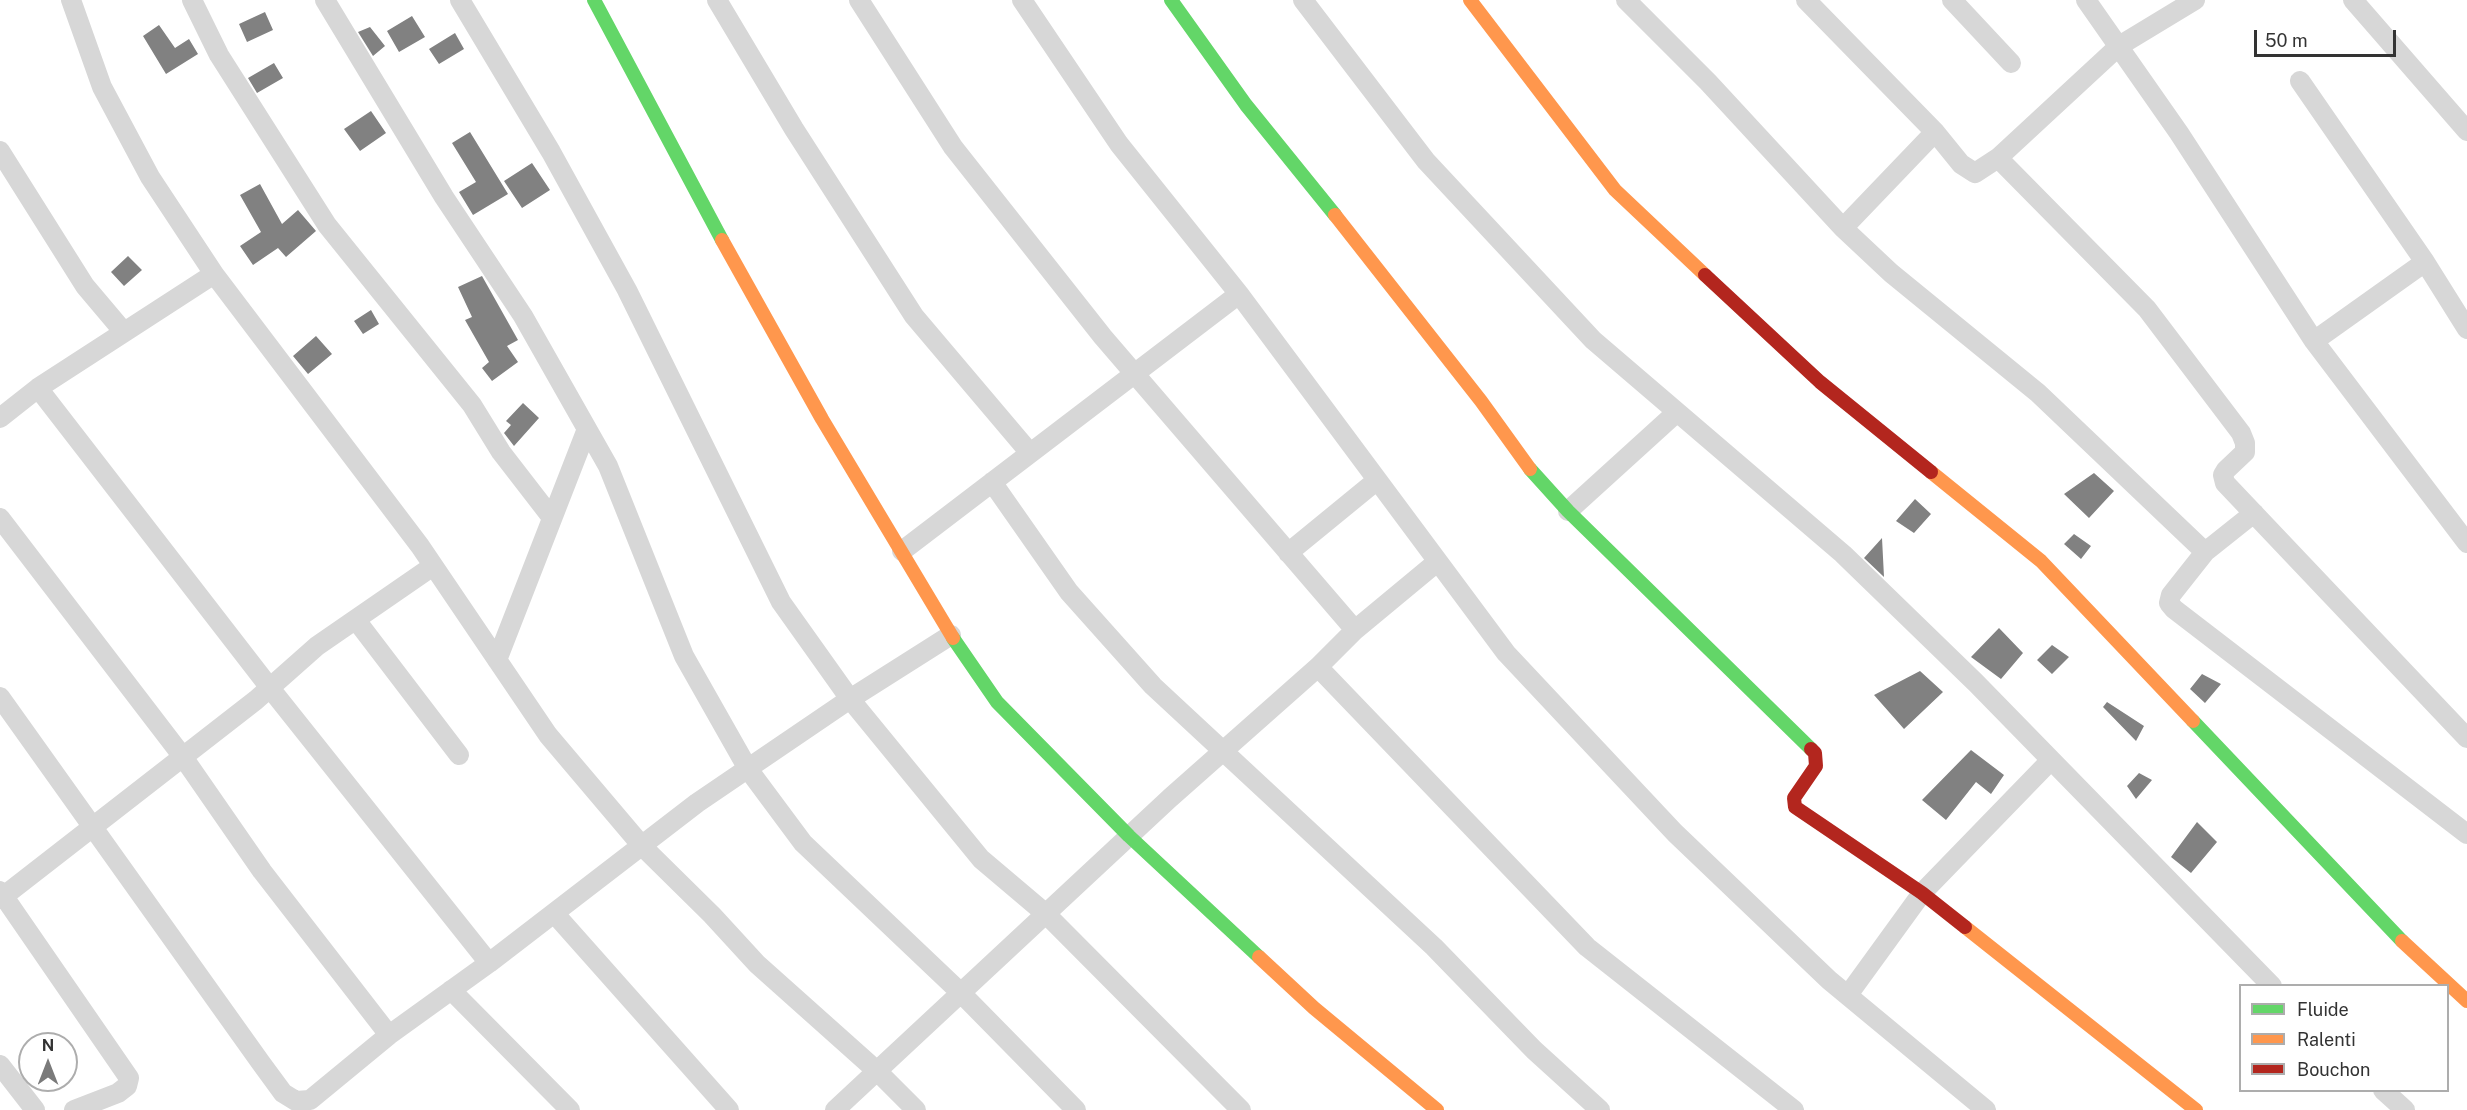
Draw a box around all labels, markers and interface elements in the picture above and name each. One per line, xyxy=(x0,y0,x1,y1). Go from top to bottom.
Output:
scale bar xyxy=(2257,18,2400,56)
text: 50 m xyxy=(2265,30,2308,51)
legend xyxy=(2239,984,2449,1092)
text: Fluide xyxy=(2297,999,2349,1020)
text: Ralenti xyxy=(2297,1029,2356,1050)
north arrow xyxy=(18,1032,78,1092)
text: N xyxy=(42,1036,54,1055)
text: Bouchon xyxy=(2297,1059,2370,1080)

